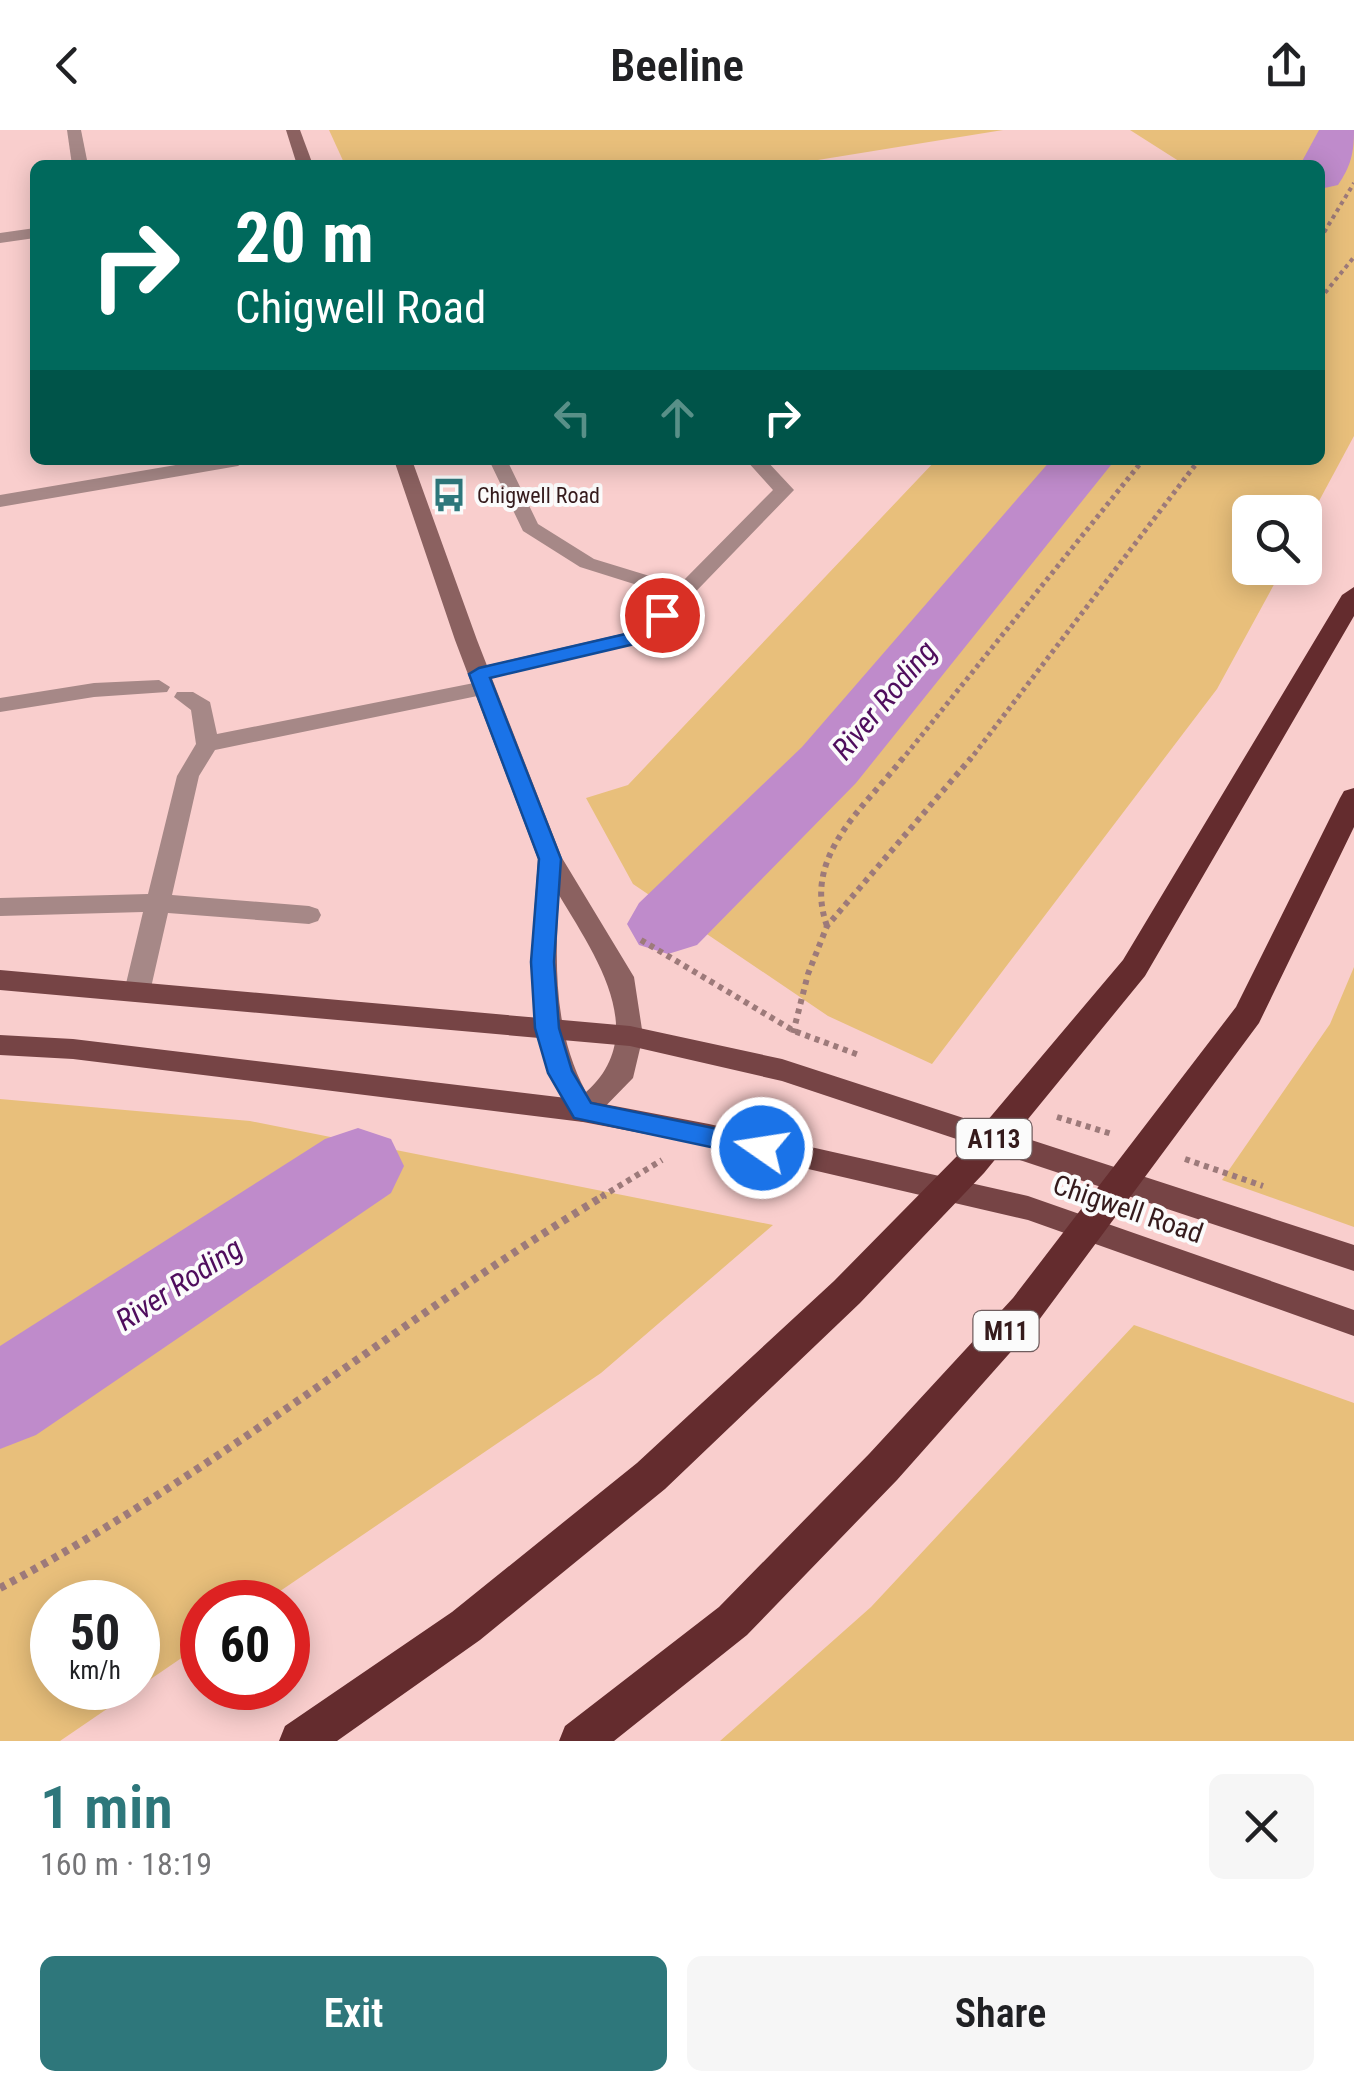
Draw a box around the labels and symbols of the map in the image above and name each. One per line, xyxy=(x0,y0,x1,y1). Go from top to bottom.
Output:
bus stop icon: Chigwell Road xyxy=(430,476,468,514)
place label: Chigwell Road xyxy=(477,483,600,508)
pin xyxy=(620,573,705,658)
water label: River Roding xyxy=(825,634,943,766)
position arrow xyxy=(710,1096,814,1200)
road number: A113 xyxy=(956,1119,1032,1159)
street label: Chigwell Road xyxy=(1049,1168,1207,1250)
water label: River Roding xyxy=(109,1230,249,1338)
road number: M11 xyxy=(974,1311,1038,1351)
speed limit sign: 60 xyxy=(180,1580,310,1710)

